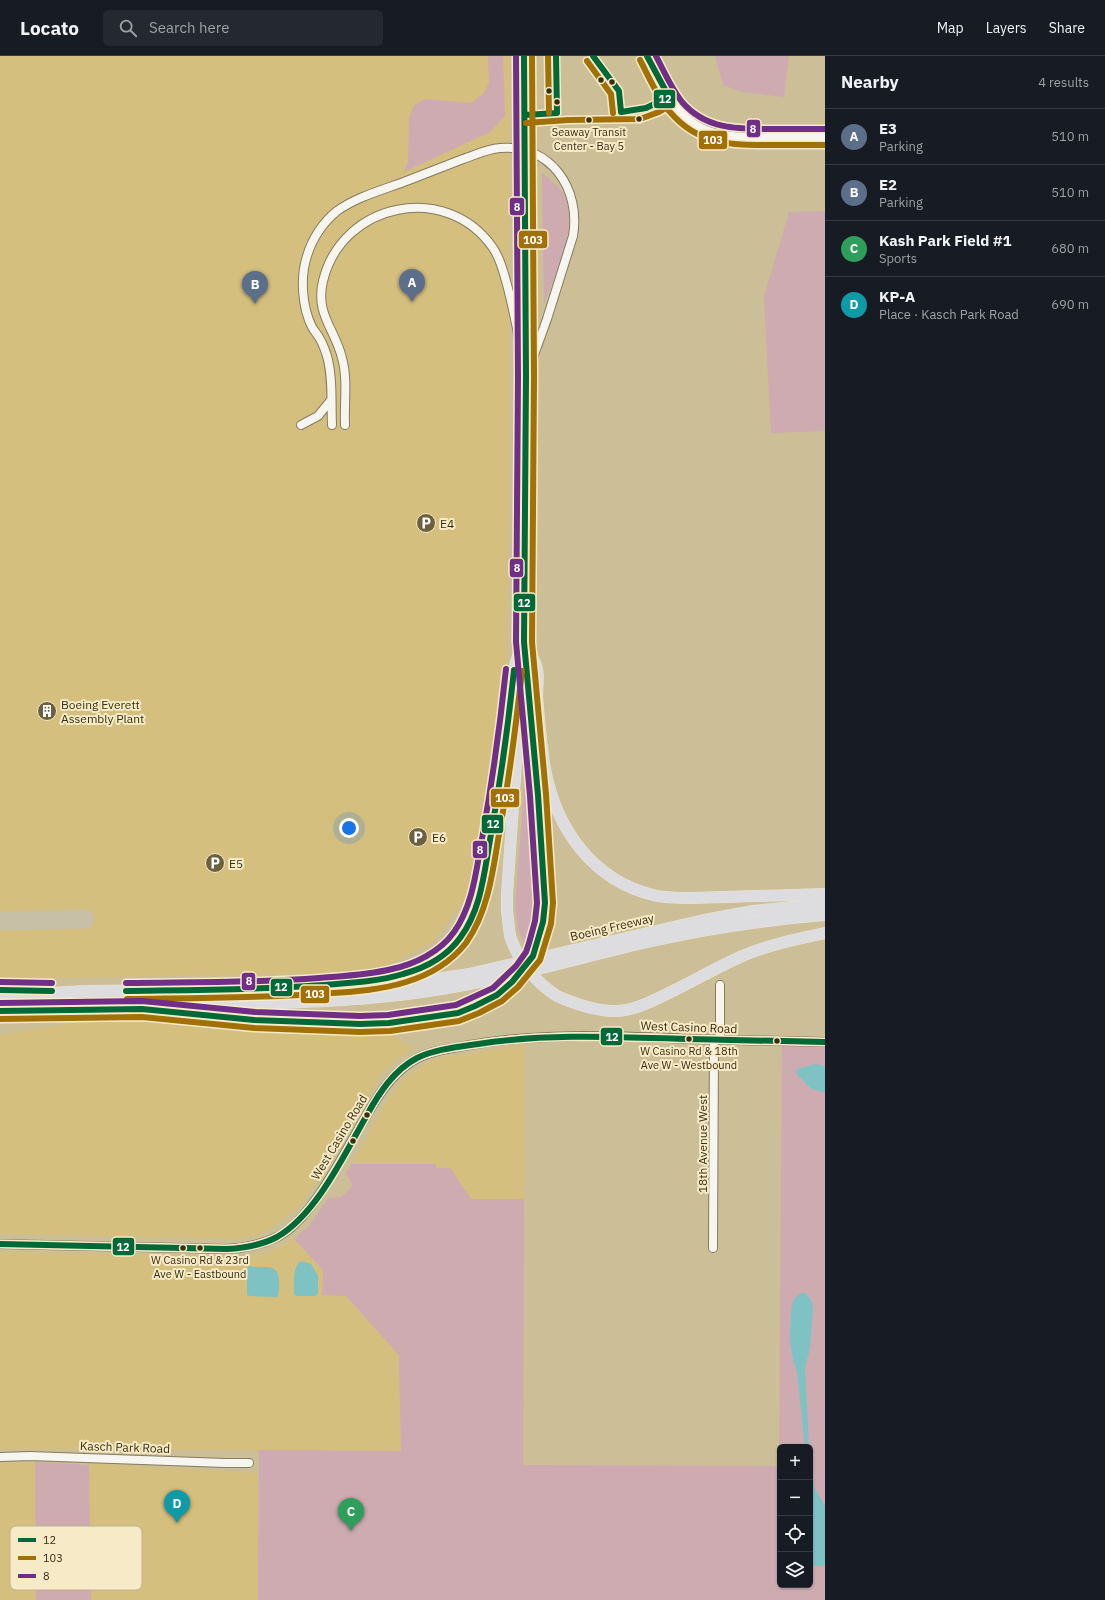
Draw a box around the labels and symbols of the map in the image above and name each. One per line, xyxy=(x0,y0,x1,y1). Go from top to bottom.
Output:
unlabelled marker xyxy=(596,75,606,85)
unlabelled marker xyxy=(607,77,617,87)
unlabelled marker xyxy=(544,86,554,96)
line badge: 12 xyxy=(653,89,676,109)
text: 12 xyxy=(658,92,672,106)
unlabelled marker xyxy=(552,97,562,107)
unlabelled marker xyxy=(634,114,644,124)
marker: Seaway Transit Center - Bay 5 xyxy=(584,115,594,125)
line badge: 8 xyxy=(746,119,761,138)
text: 8 xyxy=(750,122,757,136)
place label: Seaway Transit Center - Bay 5 xyxy=(552,125,626,153)
line badge: 103 xyxy=(698,130,728,150)
text: 103 xyxy=(703,133,723,147)
line badge: 8 xyxy=(509,197,525,216)
text: 8 xyxy=(514,200,521,214)
line badge: 103 xyxy=(518,230,548,249)
text: 103 xyxy=(523,233,543,247)
pin: A xyxy=(399,269,425,302)
pin: B xyxy=(242,271,268,304)
parking icon: E4 xyxy=(415,512,437,534)
place label: E4 xyxy=(440,516,454,531)
line badge: 8 xyxy=(509,558,524,578)
text: 8 xyxy=(514,561,521,575)
line badge: 12 xyxy=(513,593,536,612)
text: 12 xyxy=(517,596,531,610)
place label: Boeing Everett Assembly Plant xyxy=(61,697,144,726)
building icon: Boeing Everett Assembly Plant xyxy=(36,700,58,722)
line badge: 103 xyxy=(490,788,520,808)
text: 103 xyxy=(495,791,515,805)
line badge: 12 xyxy=(481,814,504,834)
text: 12 xyxy=(486,817,500,831)
your location xyxy=(339,818,359,838)
parking icon: E6 xyxy=(407,826,429,848)
place label: E6 xyxy=(432,830,446,845)
line badge: 8 xyxy=(472,840,488,859)
text: 8 xyxy=(477,843,484,857)
parking icon: E5 xyxy=(204,852,226,874)
place label: E5 xyxy=(229,856,243,871)
street label: Boeing Freeway xyxy=(569,910,655,944)
line badge: 8 xyxy=(241,972,256,991)
text: 8 xyxy=(246,974,253,988)
line badge: 12 xyxy=(270,978,293,997)
text: 12 xyxy=(274,980,288,994)
line badge: 103 xyxy=(300,985,330,1004)
text: 103 xyxy=(305,987,325,1001)
street label: West Casino Road xyxy=(640,1018,738,1036)
line badge: 12 xyxy=(600,1027,623,1046)
text: 12 xyxy=(605,1030,619,1044)
marker: W Casino Rd & 18th Ave W - Westbound xyxy=(684,1034,694,1044)
unlabelled marker xyxy=(772,1036,782,1046)
place label: W Casino Rd & 18th Ave W - Westbound xyxy=(640,1044,738,1072)
street label: West Casino Road xyxy=(308,1092,370,1182)
street label: 18th Avenue West xyxy=(695,1095,710,1193)
unlabelled marker xyxy=(362,1110,372,1120)
unlabelled marker xyxy=(348,1136,358,1146)
line badge: 12 xyxy=(112,1237,135,1256)
text: 12 xyxy=(116,1240,130,1254)
unlabelled marker xyxy=(178,1243,188,1253)
marker: W Casino Rd & 23rd Ave W - Eastbound xyxy=(195,1243,205,1253)
place label: W Casino Rd & 23rd Ave W - Eastbound xyxy=(151,1253,249,1281)
street label: Kasch Park Road xyxy=(80,1438,170,1456)
pin: D xyxy=(164,1490,190,1523)
pin: C xyxy=(338,1498,364,1531)
legend xyxy=(10,1526,142,1590)
text: 12 xyxy=(43,1533,56,1547)
text: 103 xyxy=(43,1551,63,1565)
text: 8 xyxy=(43,1569,50,1583)

